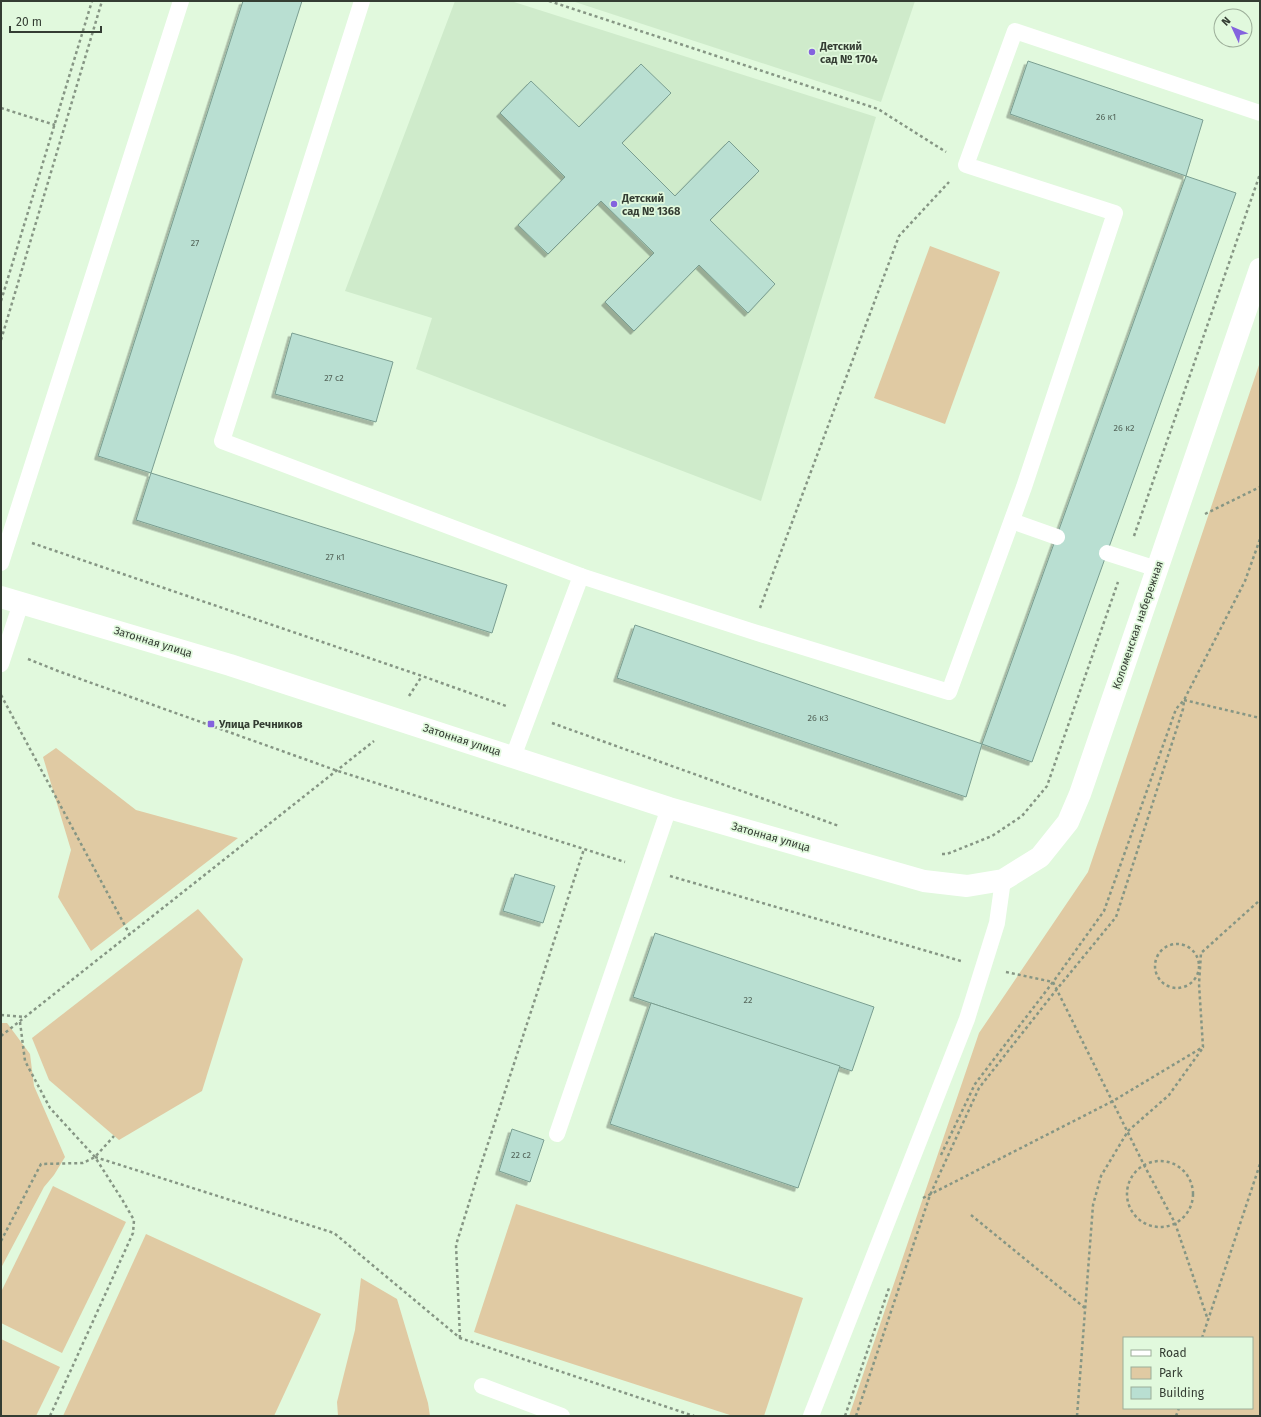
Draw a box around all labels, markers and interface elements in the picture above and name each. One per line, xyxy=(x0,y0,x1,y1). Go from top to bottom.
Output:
scale bar xyxy=(10,8,101,34)
north arrow xyxy=(1213,8,1253,48)
text: N xyxy=(1219,14,1233,29)
text: 20 m xyxy=(16,15,42,29)
place label: Детский сад № 1704 xyxy=(819,40,878,66)
marker: Детский сад № 1704 xyxy=(807,47,817,57)
house number: 26 к1 xyxy=(1096,112,1116,122)
place label: Детский сад № 1368 xyxy=(621,192,681,218)
marker: Детский сад № 1368 xyxy=(609,199,619,209)
house number: 27 xyxy=(191,238,199,248)
house number: 27 с2 xyxy=(324,373,344,383)
house number: 26 к2 xyxy=(1114,423,1134,433)
house number: 27 к1 xyxy=(325,552,345,562)
street label: Коломенская набережная xyxy=(1110,559,1166,691)
street label: Затонная улица xyxy=(112,624,194,660)
house number: 26 к3 xyxy=(808,713,828,723)
place label: Улица Речников xyxy=(218,718,303,731)
marker: Улица Речников xyxy=(206,719,216,729)
street label: Затонная улица xyxy=(421,721,503,759)
street label: Затонная улица xyxy=(730,820,812,854)
house number: 22 xyxy=(744,995,752,1005)
house number: 22 с2 xyxy=(511,1150,531,1160)
legend xyxy=(1123,1337,1253,1409)
text: Road xyxy=(1159,1346,1187,1360)
text: Park xyxy=(1159,1366,1183,1380)
text: Building xyxy=(1159,1386,1205,1400)

